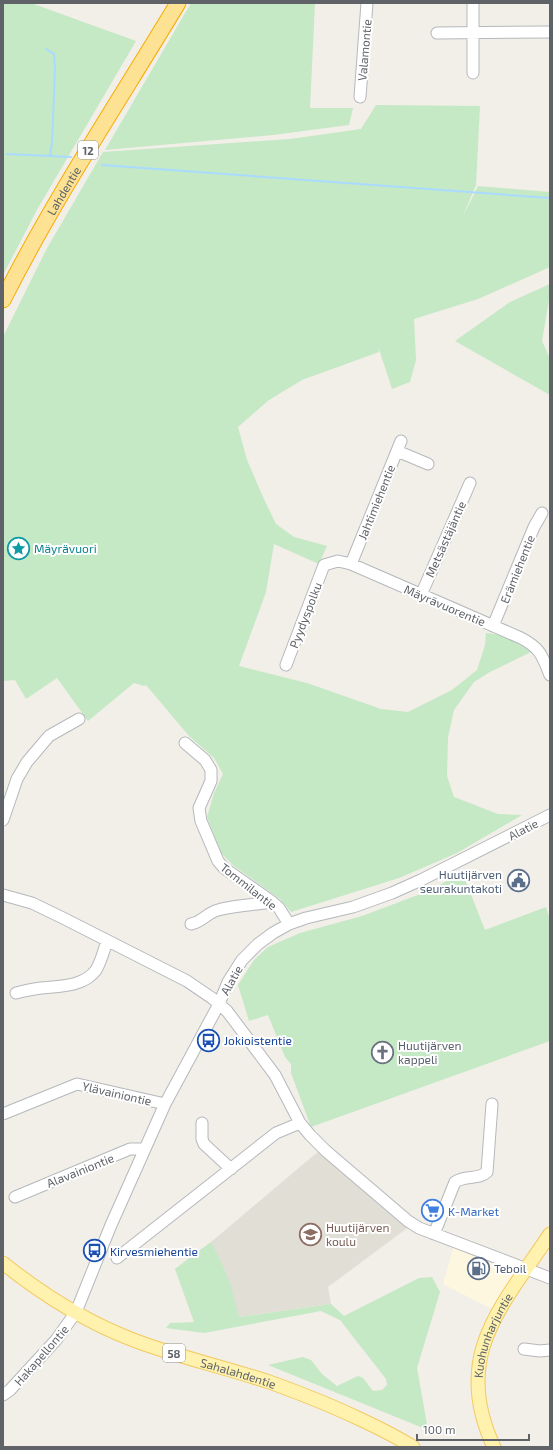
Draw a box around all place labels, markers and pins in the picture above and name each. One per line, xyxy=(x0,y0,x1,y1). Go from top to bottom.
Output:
place icon: Mäyrävuori xyxy=(6,535,32,561)
place label: Mäyrävuori xyxy=(34,541,97,555)
place label: Huutijärven seurakuntakoti xyxy=(420,867,502,895)
public building icon: Huutijärven seurakuntakoti xyxy=(505,868,531,894)
bus stop icon: Jokioistentie xyxy=(195,1027,221,1053)
place label: Jokioistentie xyxy=(224,1033,292,1047)
place label: Huutijärven kappeli xyxy=(398,1038,461,1066)
church icon: Huutijärven kappeli xyxy=(370,1039,396,1065)
supermarket icon: K-Market xyxy=(419,1198,445,1224)
place label: K-Market xyxy=(448,1204,500,1218)
place label: Huutijärven koulu xyxy=(326,1220,389,1248)
school or university icon: Huutijärven koulu xyxy=(297,1221,323,1247)
bus stop icon: Kirvesmiehentie xyxy=(81,1238,107,1264)
place label: Kirvesmiehentie xyxy=(110,1244,198,1258)
fuel station icon: Teboil xyxy=(466,1255,492,1281)
place label: Teboil xyxy=(494,1261,527,1275)

